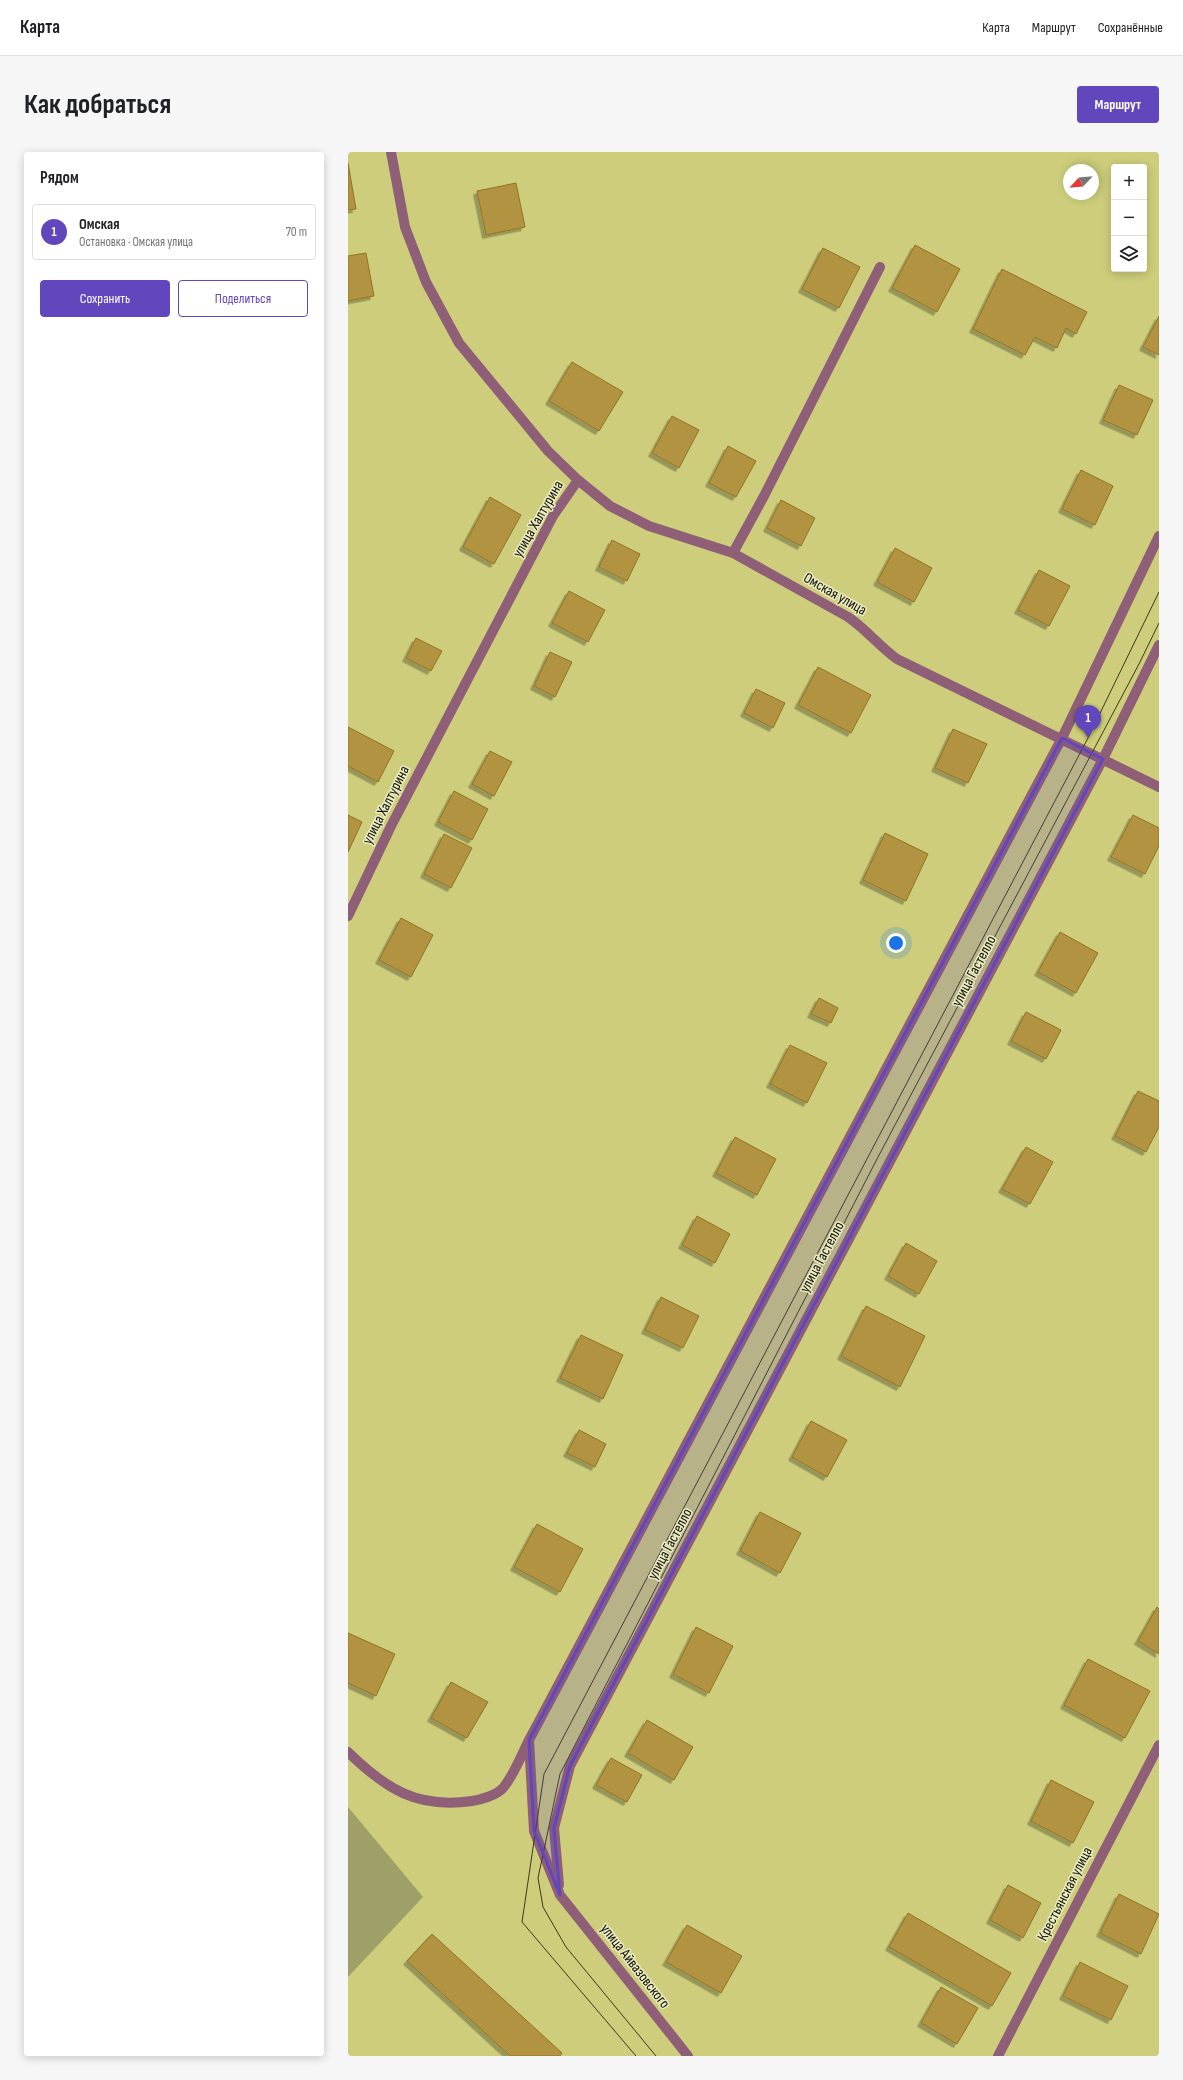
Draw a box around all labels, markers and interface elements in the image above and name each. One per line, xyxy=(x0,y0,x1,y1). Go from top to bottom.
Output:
text: Карта xyxy=(20,16,60,39)
text: Карта xyxy=(982,19,1010,36)
text: Маршрут xyxy=(1032,19,1076,36)
text: Сохранённые xyxy=(1098,19,1163,36)
button: Маршрут xyxy=(1077,86,1159,123)
text: Как добраться xyxy=(24,88,171,121)
north arrow xyxy=(1063,164,1099,200)
map controls xyxy=(1111,164,1147,272)
button: + xyxy=(1111,164,1147,200)
text: Рядом xyxy=(40,168,79,188)
button: − xyxy=(1111,200,1147,236)
text: Омская xyxy=(79,215,119,234)
text: 1 xyxy=(51,224,57,240)
text: 70 m xyxy=(286,224,307,240)
text: Остановка · Омская улица xyxy=(79,234,193,250)
button: layers xyxy=(1111,236,1147,272)
button: Сохранить xyxy=(40,280,170,317)
button: Поделиться xyxy=(178,280,308,317)
street label: улица Халтурина xyxy=(508,477,568,561)
street label: Омская улица xyxy=(800,568,870,620)
pin: 1 xyxy=(1075,705,1101,738)
street label: улица Халтурина xyxy=(358,762,414,847)
street label: улица Гастелло xyxy=(947,932,1001,1010)
your location xyxy=(886,933,906,953)
street label: улица Гастелло xyxy=(795,1218,849,1296)
street label: улица Гастелло xyxy=(643,1505,697,1583)
street label: Крестьянская улица xyxy=(1033,1844,1097,1944)
street label: улица Айвазовского xyxy=(596,1920,674,2012)

